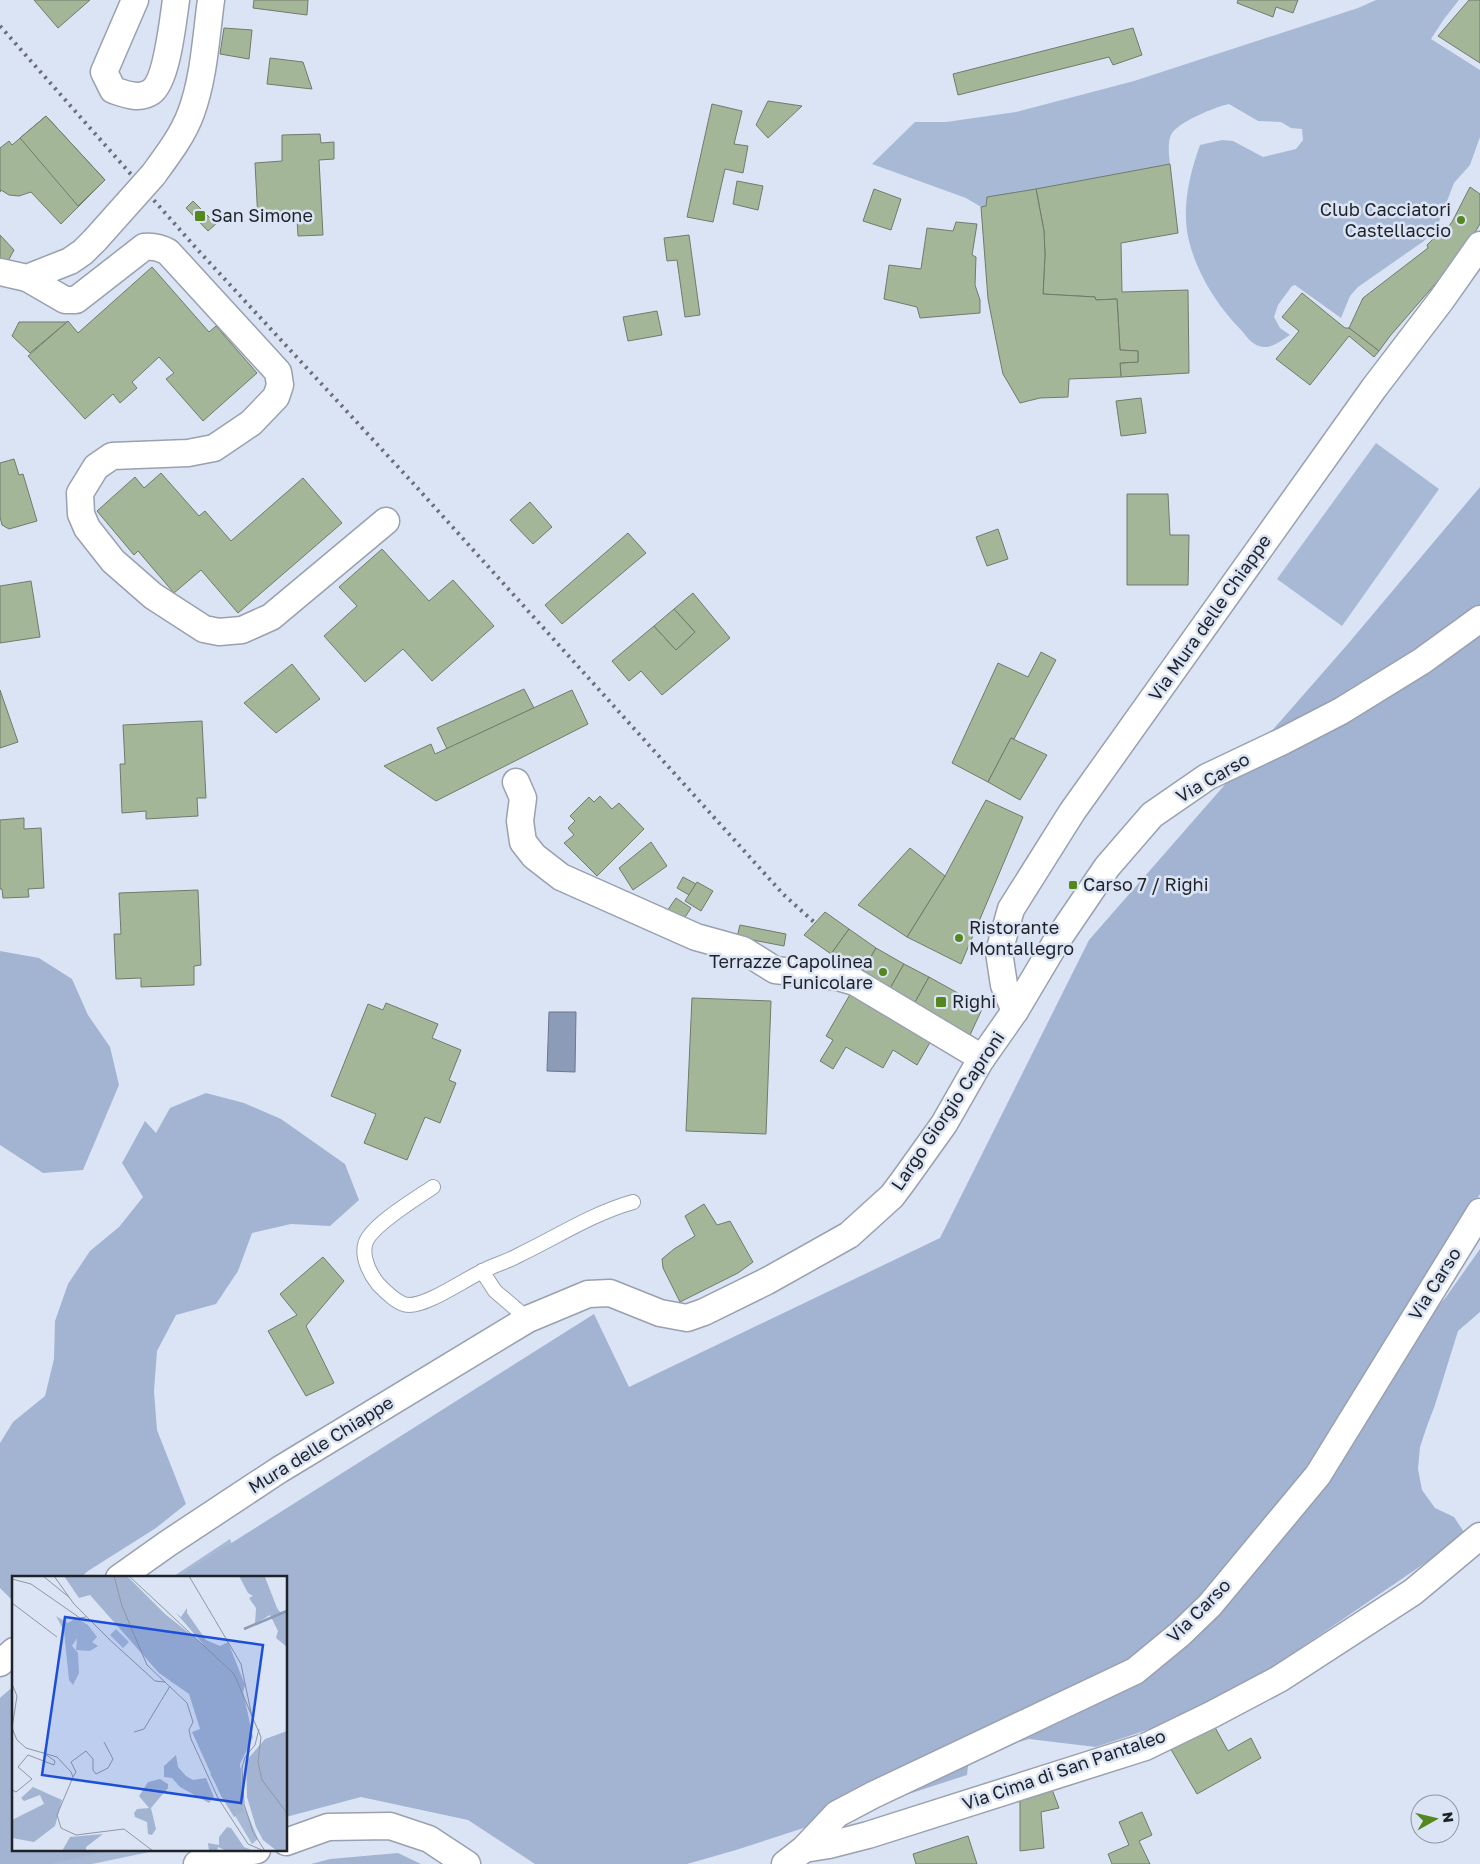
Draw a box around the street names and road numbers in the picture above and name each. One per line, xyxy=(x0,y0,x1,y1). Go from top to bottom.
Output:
street label: Via Mura delle Chiappe xyxy=(1143,530,1275,705)
street label: Via Carso xyxy=(1172,747,1253,807)
street label: Largo Giorgio Caproni xyxy=(886,1027,1009,1194)
street label: Via Carso xyxy=(1403,1243,1465,1324)
street label: Mura delle Chiappe xyxy=(244,1391,397,1498)
street label: Via Carso xyxy=(1162,1574,1235,1647)
street label: Via Cima di San Pantaleo xyxy=(959,1724,1168,1814)

